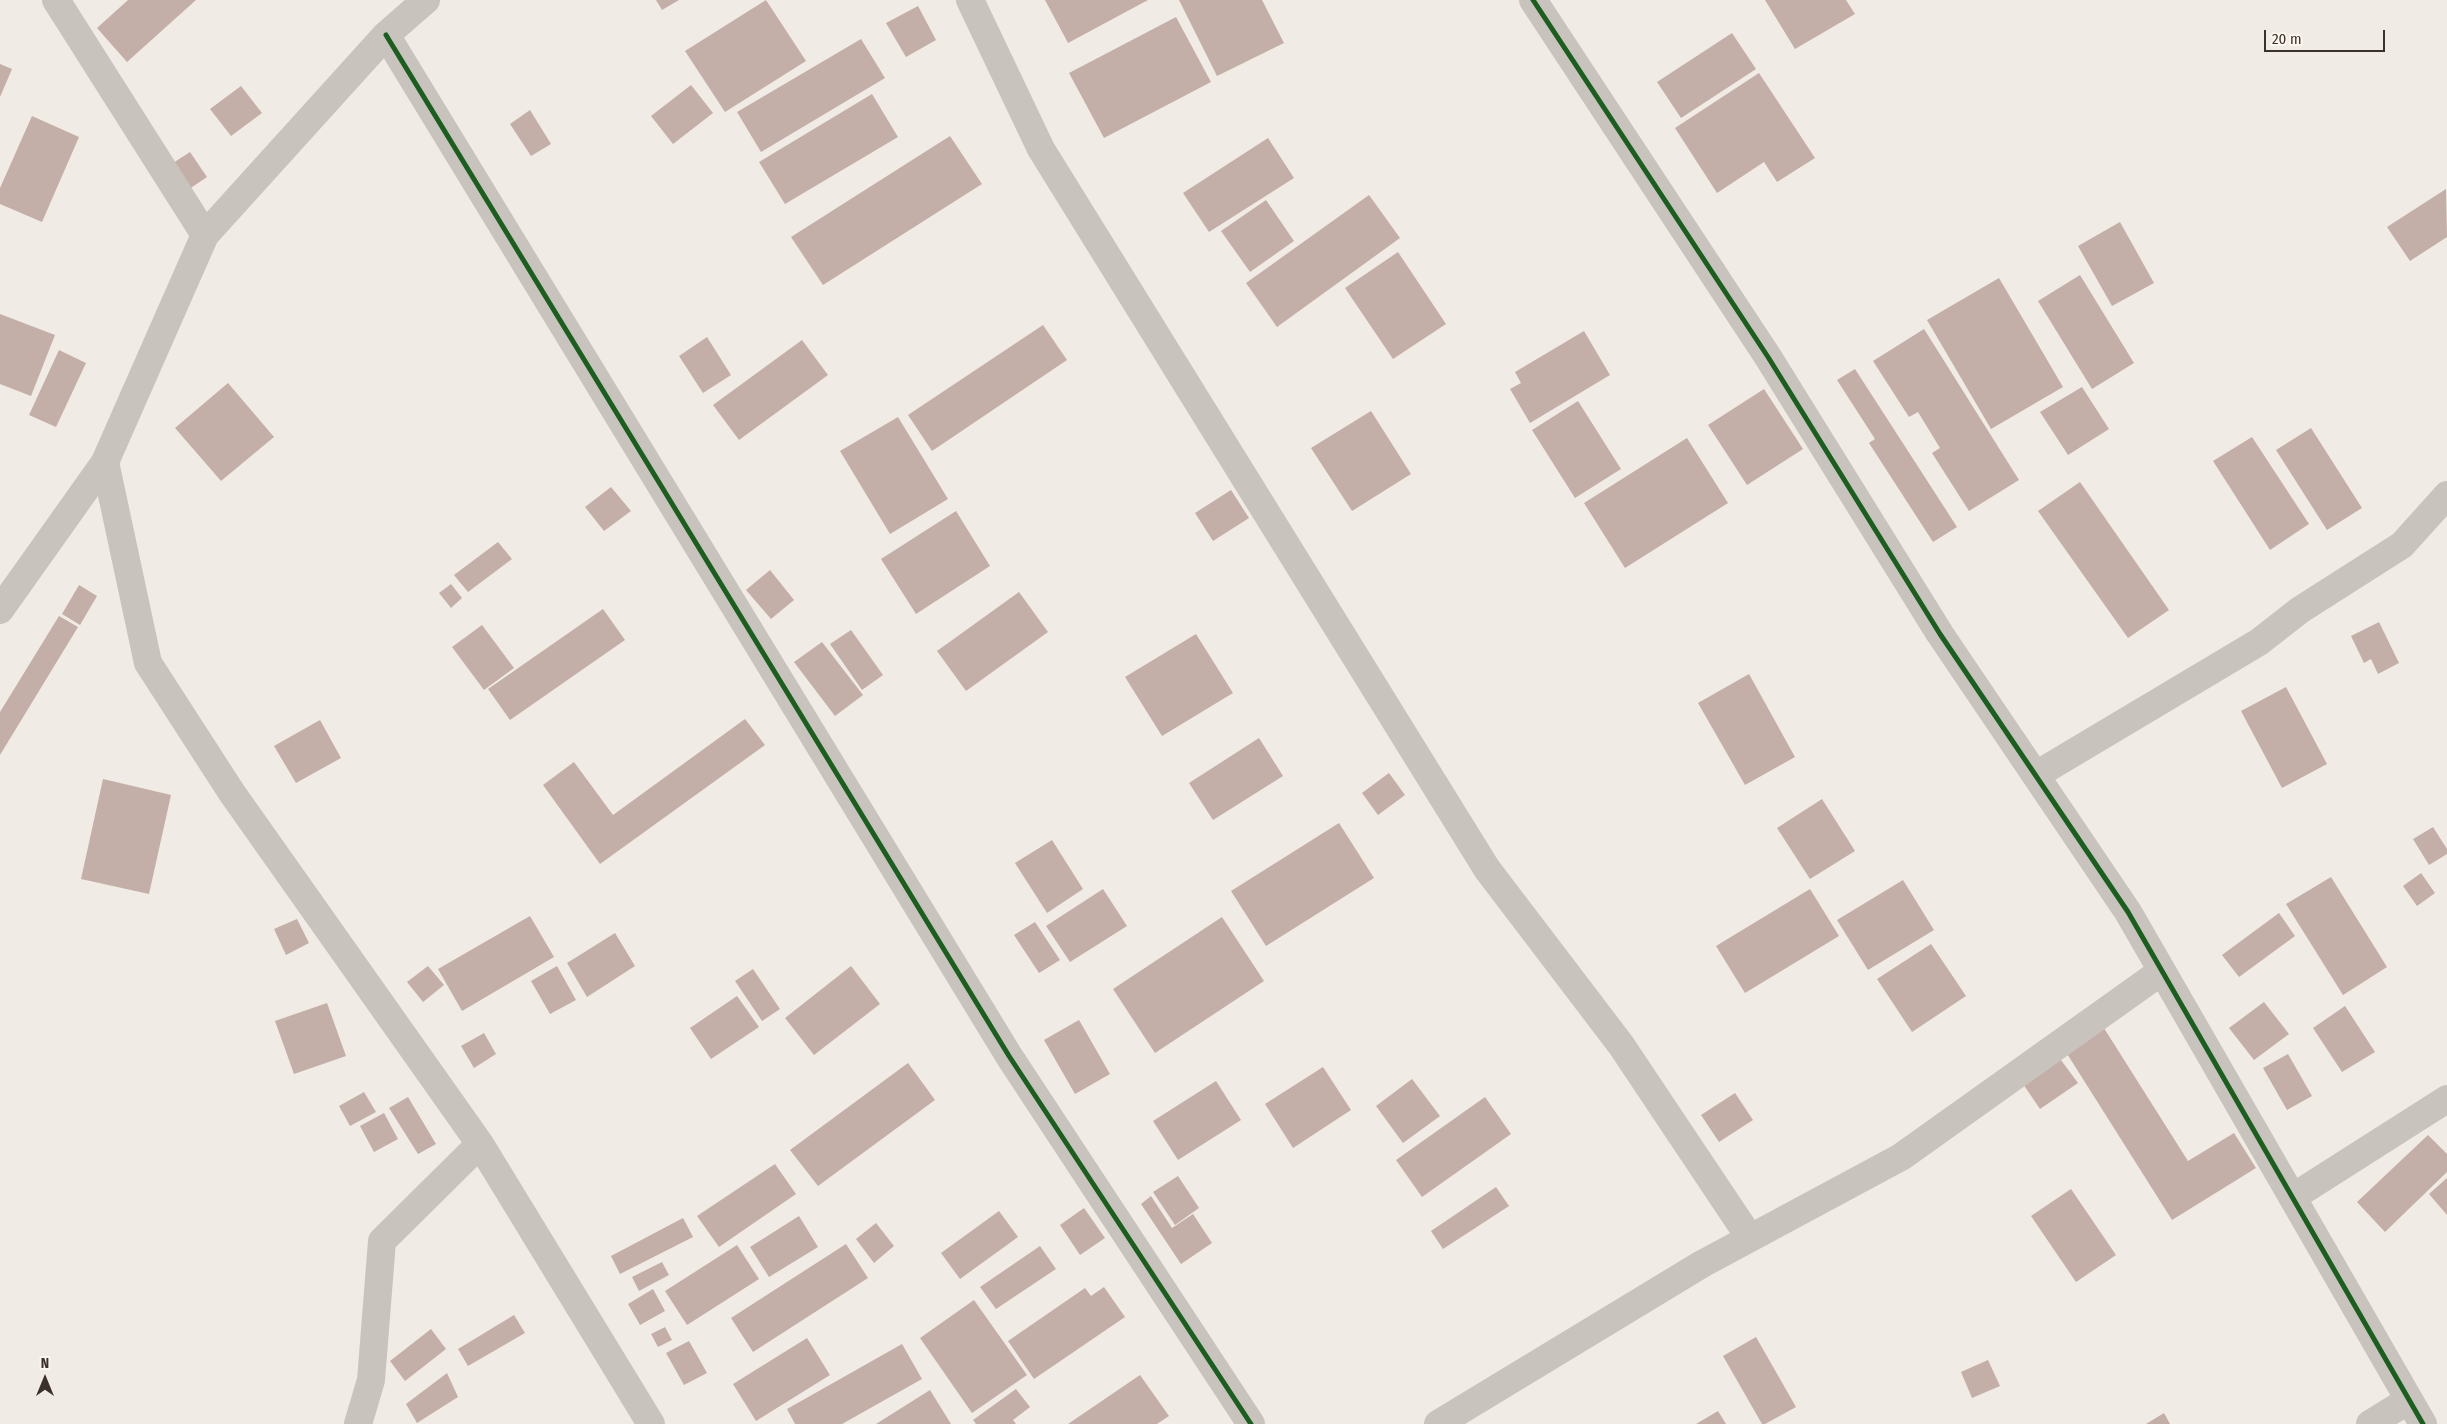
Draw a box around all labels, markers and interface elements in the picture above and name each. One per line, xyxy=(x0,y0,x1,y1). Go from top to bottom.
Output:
scale bar xyxy=(2267,20,2388,52)
text: 20 m xyxy=(2272,30,2302,48)
north arrow xyxy=(20,1354,70,1404)
text: N xyxy=(41,1355,49,1372)

